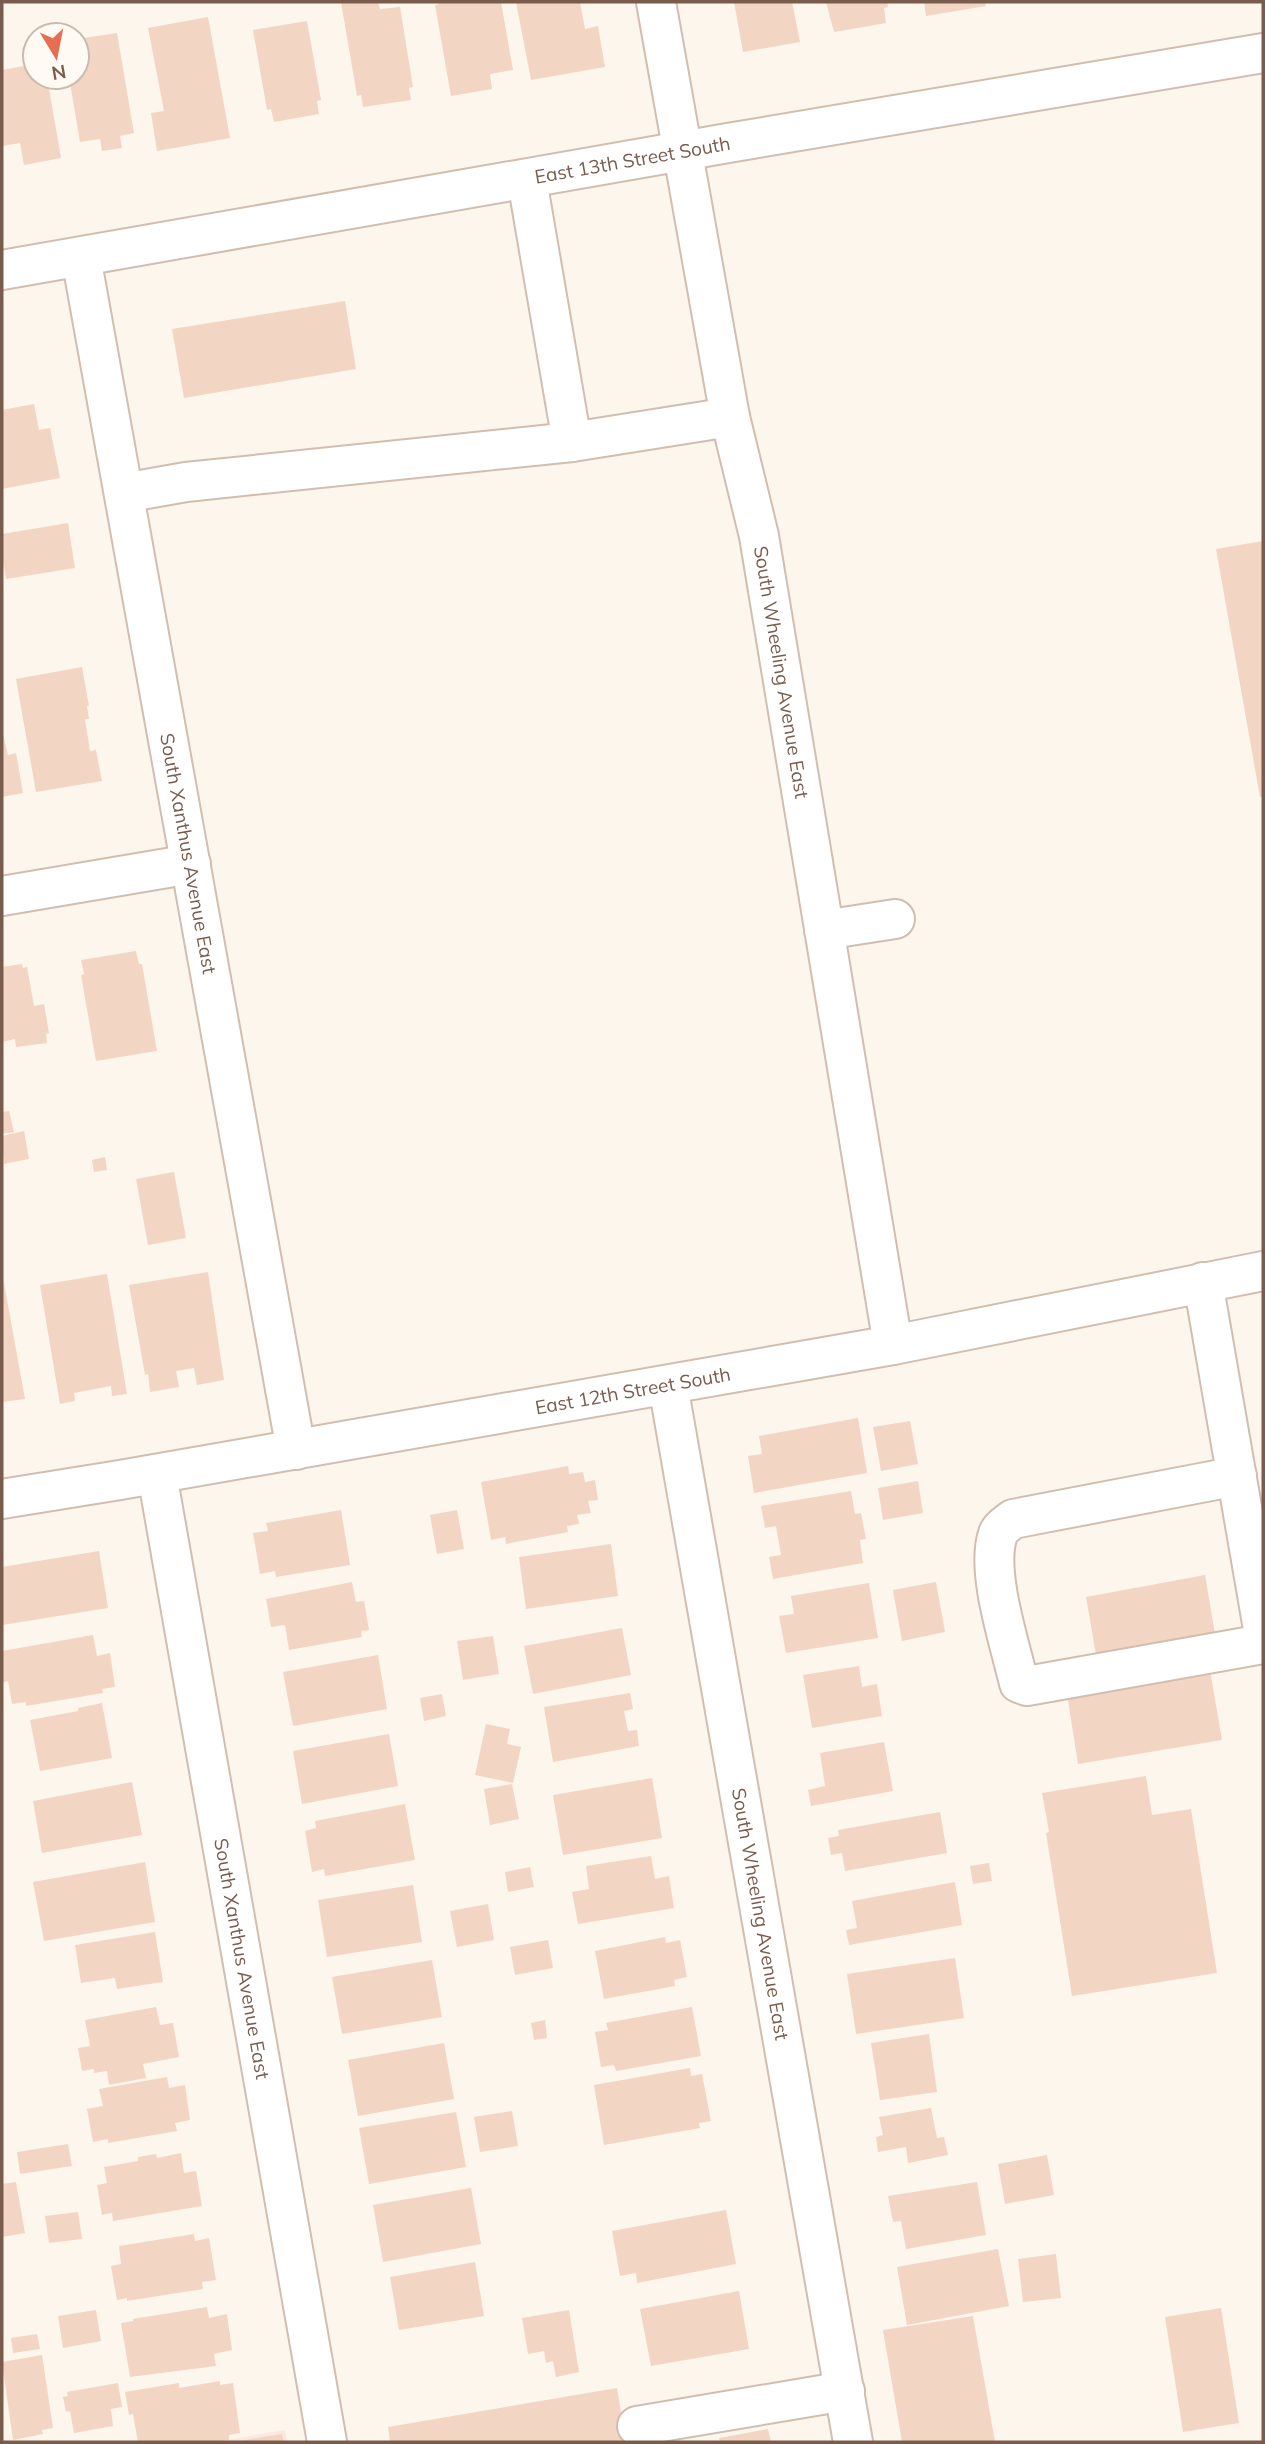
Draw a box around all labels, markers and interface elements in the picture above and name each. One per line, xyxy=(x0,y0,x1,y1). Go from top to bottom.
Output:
north arrow xyxy=(21,21,91,91)
text: N xyxy=(50,60,68,86)
street label: East 13th Street South xyxy=(533,131,732,189)
street label: South Wheeling Avenue East xyxy=(749,544,814,801)
street label: South Xanthus Avenue East xyxy=(155,731,222,976)
street label: East 12th Street South xyxy=(533,1362,732,1419)
street label: South Wheeling Avenue East xyxy=(727,1786,794,2042)
street label: South Xanthus Avenue East xyxy=(209,1836,275,2081)

